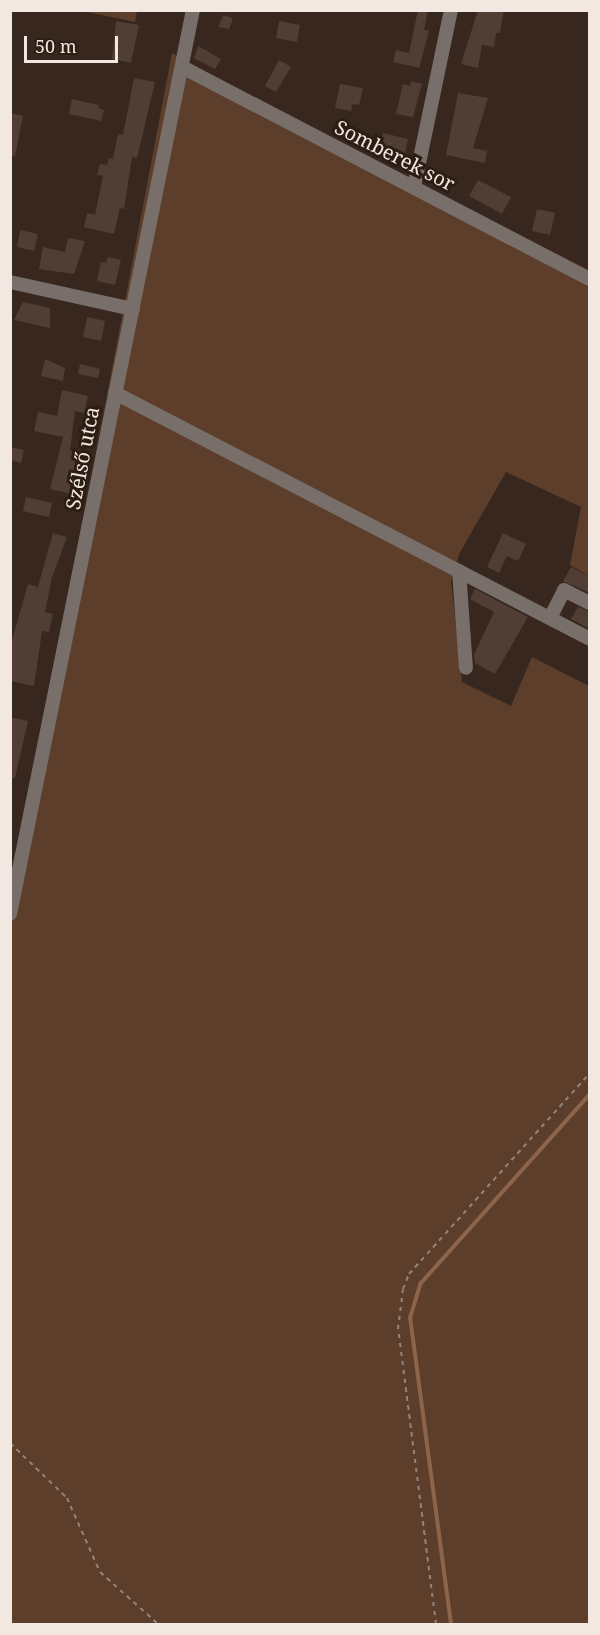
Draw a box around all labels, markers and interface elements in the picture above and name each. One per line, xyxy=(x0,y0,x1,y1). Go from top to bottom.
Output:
scale bar xyxy=(27,24,122,62)
text: 50 m xyxy=(35,34,77,58)
street label: Somberek sor xyxy=(331,115,459,195)
street label: Szélső utca xyxy=(60,404,104,512)

